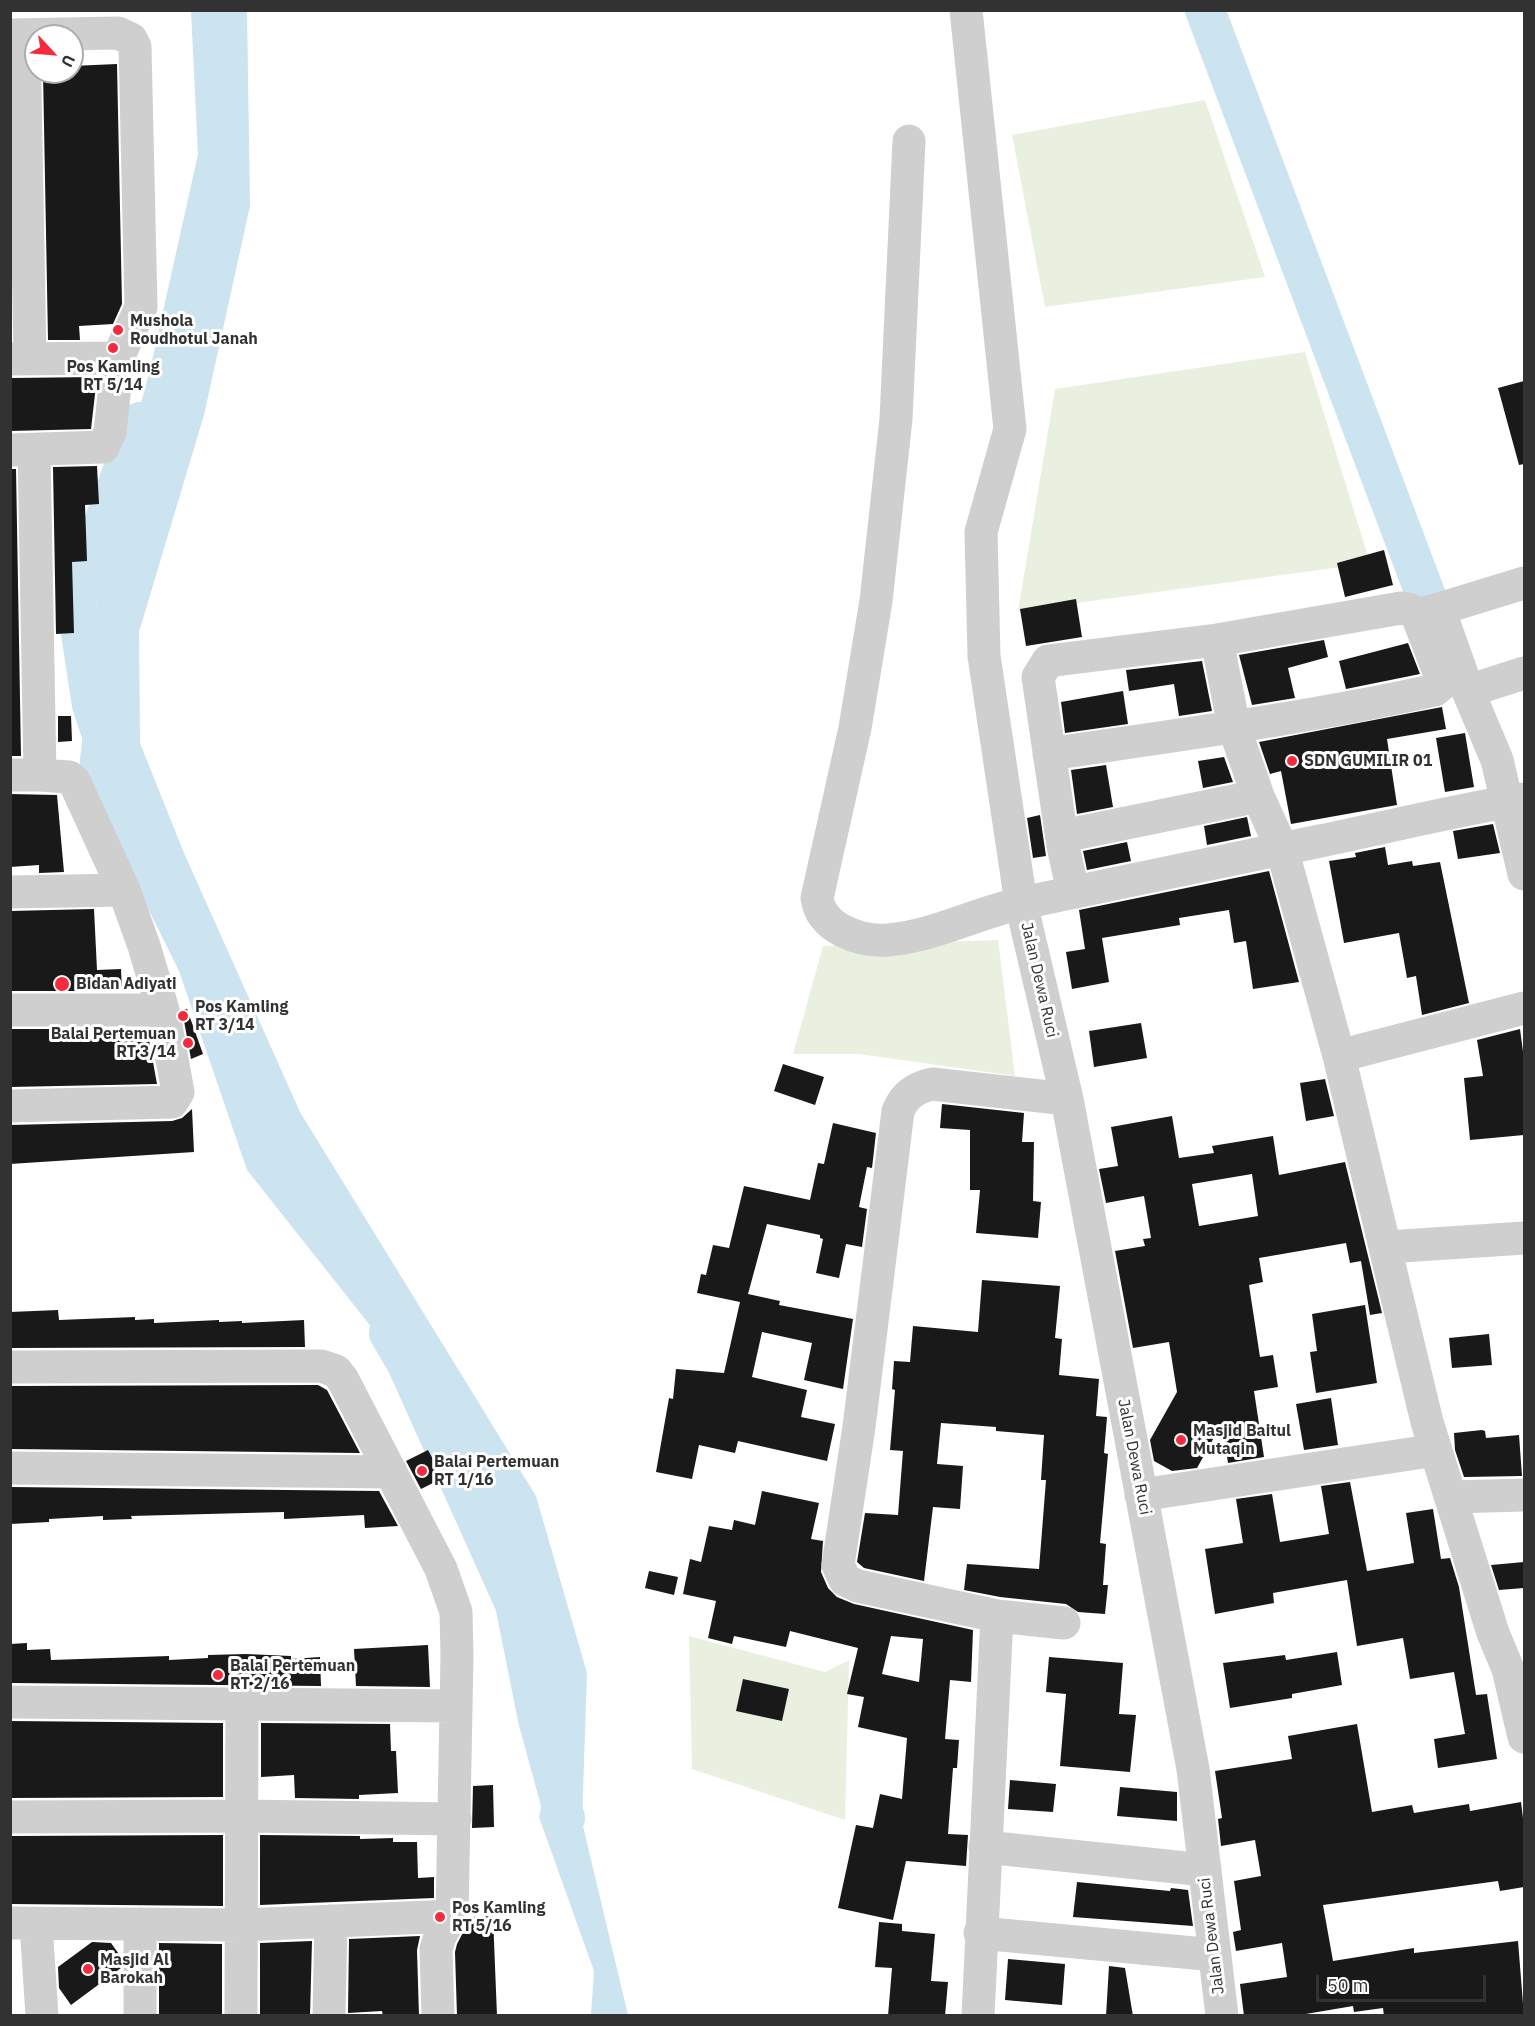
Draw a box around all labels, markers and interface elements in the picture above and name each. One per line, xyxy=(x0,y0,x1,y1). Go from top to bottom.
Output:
north arrow xyxy=(24,24,84,84)
text: U xyxy=(57,52,80,70)
place label: Mushola Roudhotul Janah xyxy=(130,311,258,349)
marker: Mushola Roudhotul Janah xyxy=(111,323,125,337)
marker: Pos Kamling RT 5/14 xyxy=(106,341,120,355)
place label: Pos Kamling RT 5/14 xyxy=(66,357,160,395)
place label: SDN GUMILIR 01 xyxy=(1304,751,1432,771)
marker: SDN GUMILIR 01 xyxy=(1285,754,1299,768)
street label: Jalan Dewa Ruci xyxy=(1016,920,1062,1040)
place label: Bidan Adiyati xyxy=(76,974,177,994)
marker: Bidan Adiyati xyxy=(53,975,71,993)
place label: Pos Kamling RT 3/14 xyxy=(195,997,288,1035)
marker: Pos Kamling RT 3/14 xyxy=(176,1009,190,1023)
place label: Balai Pertemuan RT 3/14 xyxy=(51,1024,176,1062)
marker: Balai Pertemuan RT 3/14 xyxy=(181,1036,195,1050)
street label: Jalan Dewa Ruci xyxy=(1113,1397,1155,1517)
place label: Masjid Baitul Mutaqin xyxy=(1193,1421,1291,1459)
marker: Masjid Baitul Mutaqin xyxy=(1174,1433,1188,1447)
place label: Balai Pertemuan RT 1/16 xyxy=(434,1452,559,1490)
marker: Balai Pertemuan RT 1/16 xyxy=(415,1464,429,1478)
place label: Balai Pertemuan RT 2/16 xyxy=(230,1656,355,1694)
marker: Balai Pertemuan RT 2/16 xyxy=(211,1668,225,1682)
street label: Jalan Dewa Ruci xyxy=(1195,1876,1229,1996)
place label: Pos Kamling RT 5/16 xyxy=(452,1898,545,1936)
marker: Pos Kamling RT 5/16 xyxy=(433,1910,447,1924)
place label: Masjid Al Barokah xyxy=(100,1950,169,1988)
marker: Masjid Al Barokah xyxy=(81,1962,95,1976)
scale bar xyxy=(1319,1963,1488,2001)
text: 50 m xyxy=(1327,1974,1369,1997)

